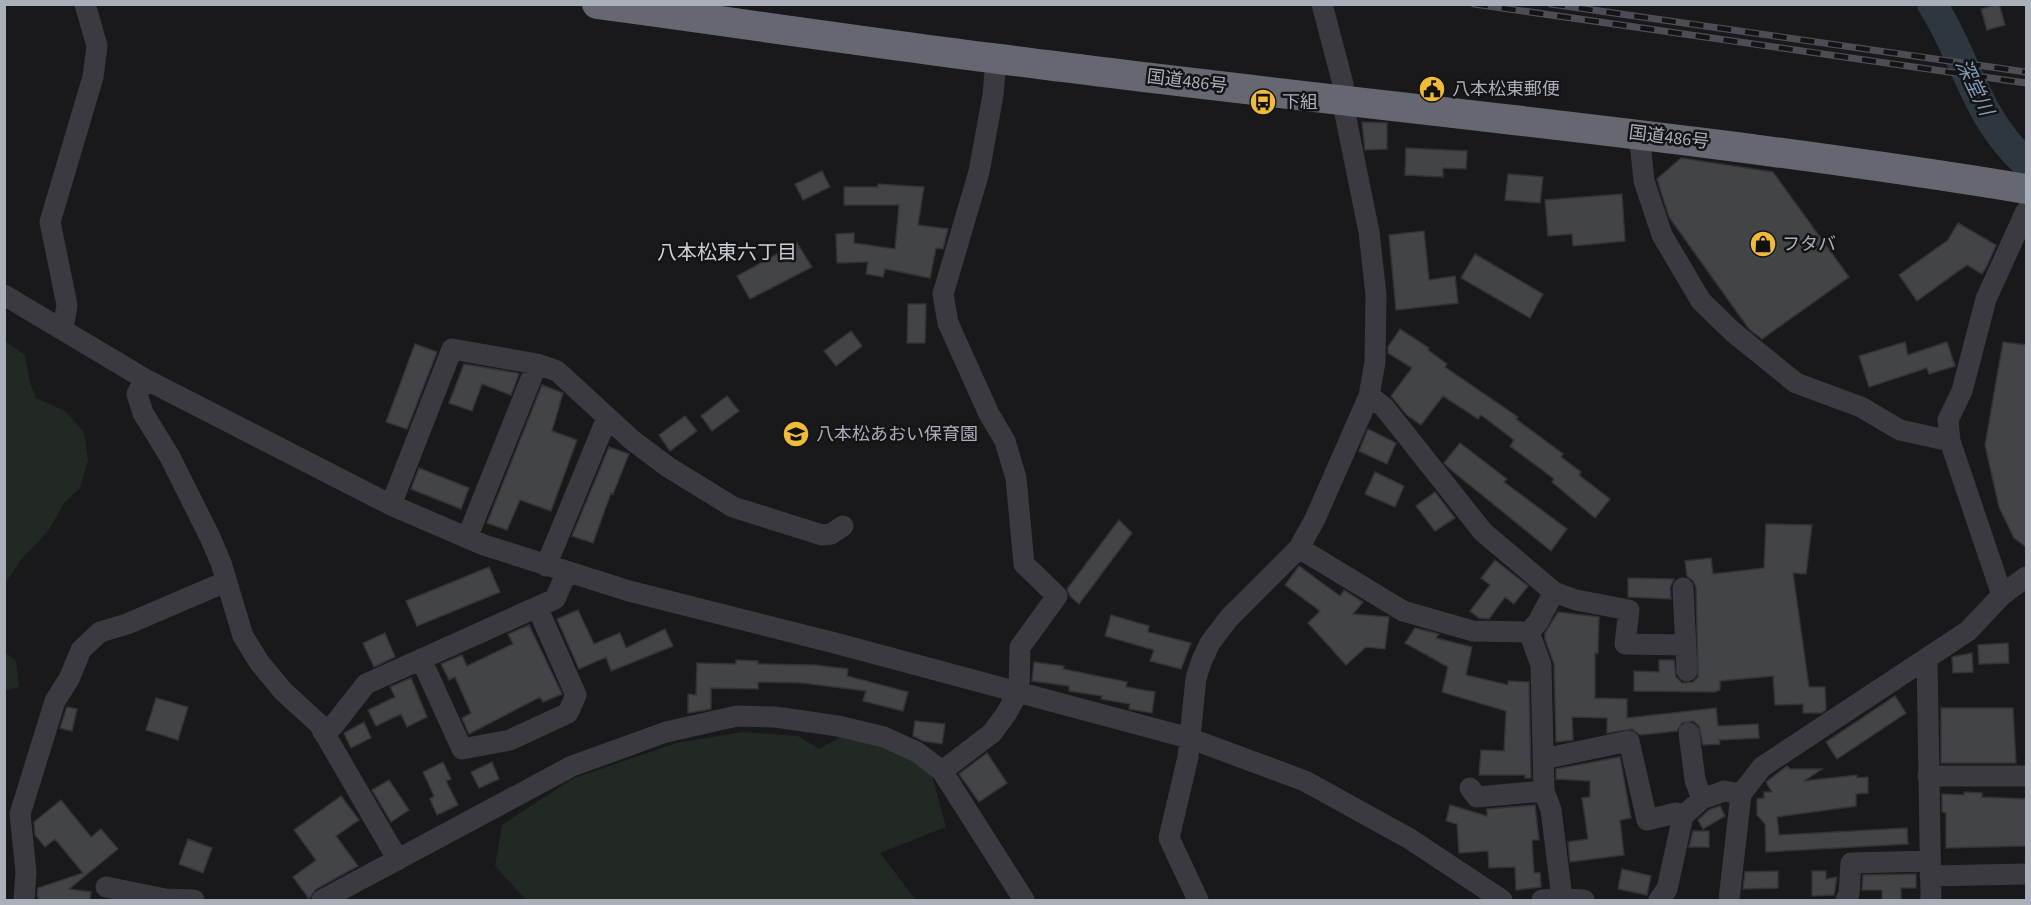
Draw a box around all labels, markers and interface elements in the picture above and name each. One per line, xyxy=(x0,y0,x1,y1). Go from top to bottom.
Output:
water label: 深堂川 xyxy=(1948,54,2001,122)
street label: 国道486号 xyxy=(1145,64,1229,99)
public building icon: 八本松東郵便 xyxy=(1417,74,1447,104)
place label: 八本松東郵便 xyxy=(1452,77,1560,102)
bus stop icon: 下組 xyxy=(1248,87,1278,117)
place label: 下組 xyxy=(1282,90,1318,115)
street label: 国道486号 xyxy=(1627,120,1711,155)
shop icon: フタバ xyxy=(1748,229,1778,259)
place label: フタバ xyxy=(1782,232,1836,257)
district label: 八本松東六丁目 xyxy=(657,239,797,267)
school or university icon: 八本松あおい保育園 xyxy=(781,419,811,449)
place label: 八本松あおい保育園 xyxy=(816,422,978,447)

